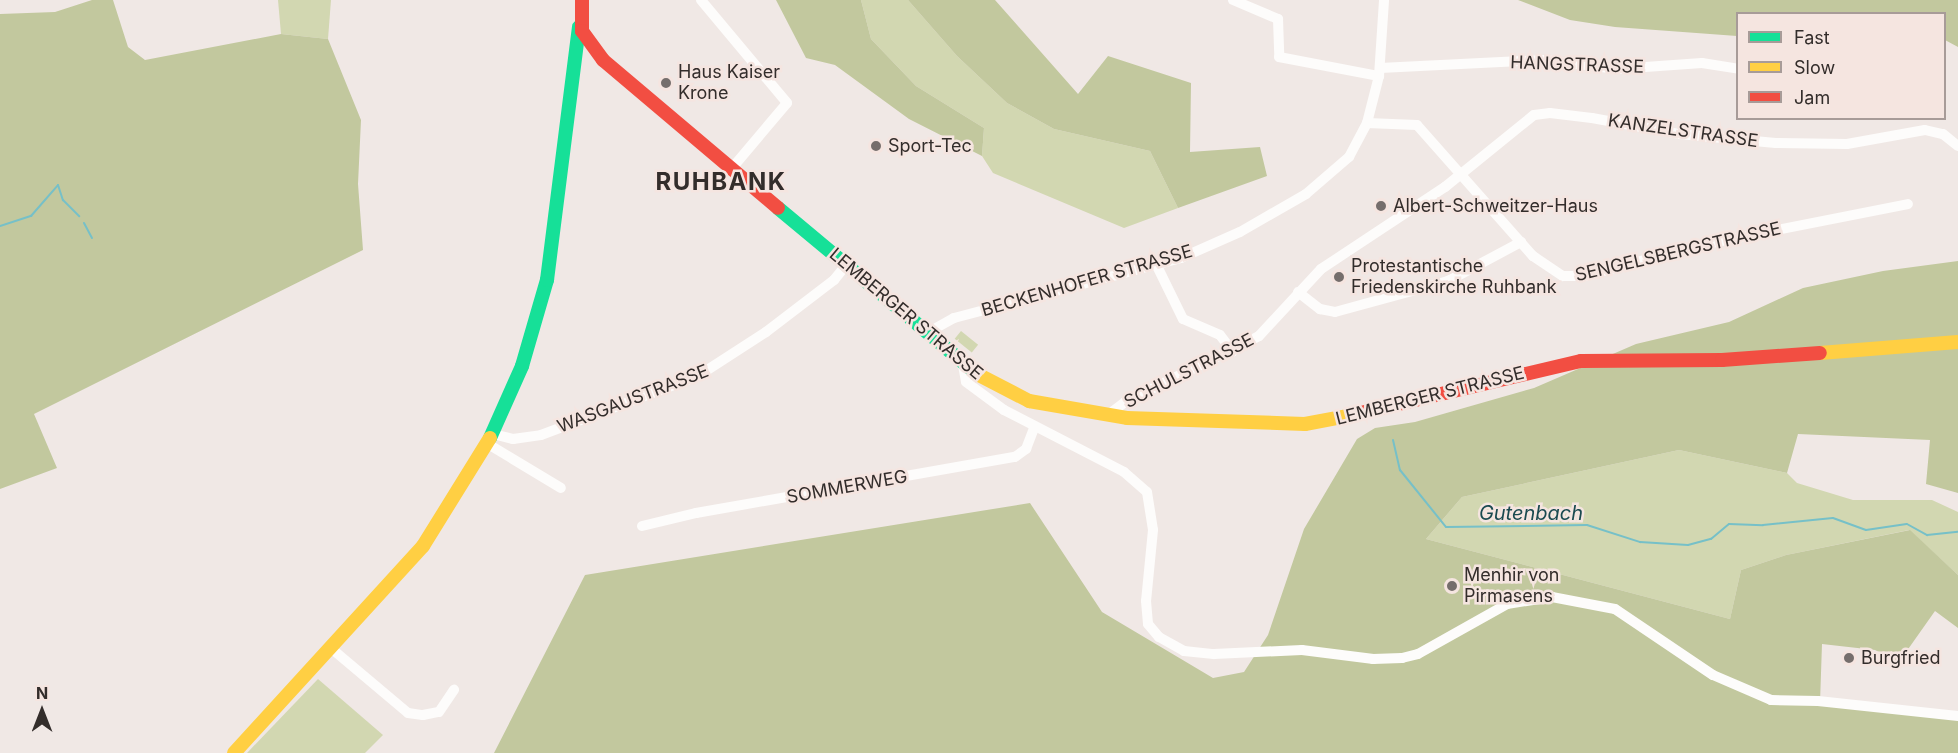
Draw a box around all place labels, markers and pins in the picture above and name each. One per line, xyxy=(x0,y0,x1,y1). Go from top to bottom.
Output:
place label: Haus Kaiser Krone xyxy=(678,62,780,104)
marker: Haus Kaiser Krone xyxy=(659,76,673,90)
place label: Sport-Tec xyxy=(888,135,972,157)
marker: Sport-Tec xyxy=(869,139,883,153)
place label: Albert-Schweitzer-Haus xyxy=(1393,195,1598,217)
marker: Albert-Schweitzer-Haus xyxy=(1374,199,1388,213)
place label: Protestantische Friedenskirche Ruhbank xyxy=(1351,256,1557,298)
marker: Protestantische Friedenskirche Ruhbank xyxy=(1332,270,1346,284)
place label: Menhir von Pirmasens xyxy=(1464,565,1559,608)
marker: Menhir von Pirmasens xyxy=(1445,579,1459,593)
place label: Burgfried xyxy=(1861,647,1941,669)
marker: Burgfried xyxy=(1842,651,1856,665)

